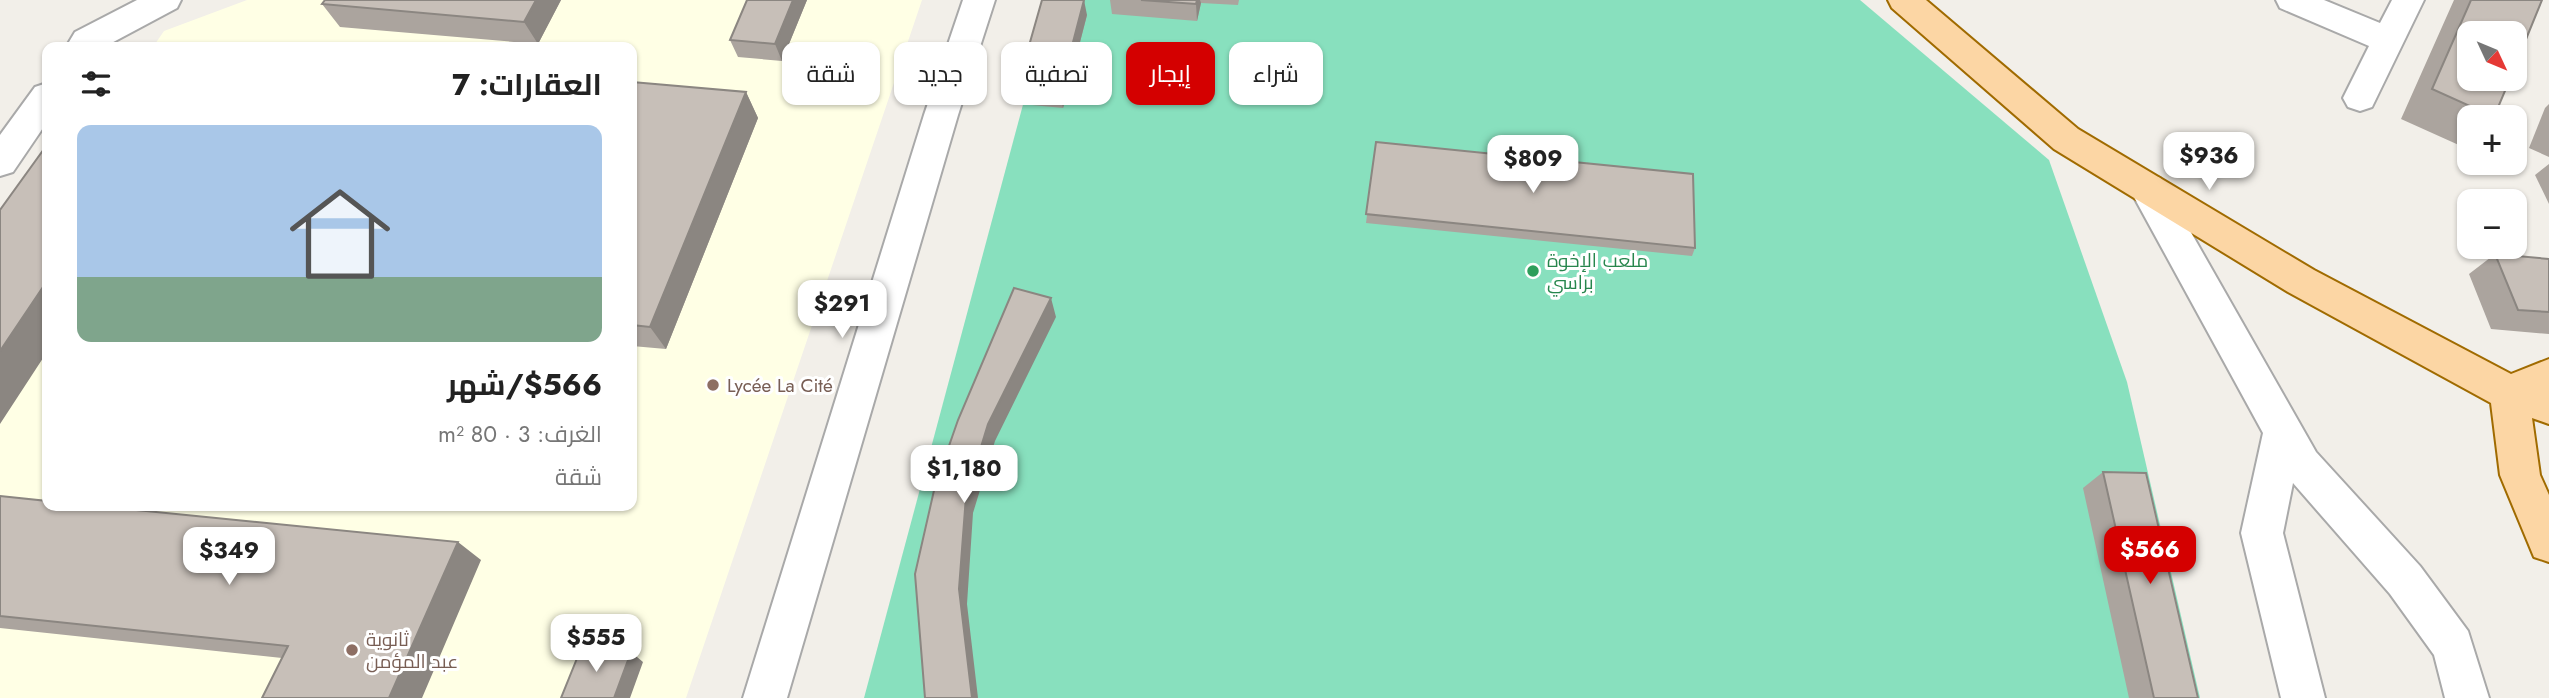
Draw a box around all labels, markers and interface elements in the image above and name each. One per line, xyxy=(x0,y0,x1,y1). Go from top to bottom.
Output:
north arrow xyxy=(2457,21,2527,91)
map controls xyxy=(2457,21,2527,259)
chip: شقة xyxy=(782,42,880,105)
chip: جديد xyxy=(894,42,987,105)
chip: تصفية xyxy=(1001,42,1112,105)
chip: إيجار xyxy=(1126,42,1215,105)
chip: شراء xyxy=(1229,42,1323,105)
text: العقارات: 7 xyxy=(452,63,602,106)
icon: filters xyxy=(77,65,115,103)
button: + xyxy=(2457,105,2527,175)
pin: $936 xyxy=(2168,132,2250,192)
pin: $809 xyxy=(1492,136,1574,195)
text: $936 xyxy=(2179,138,2239,172)
text: $809 xyxy=(1503,141,1563,175)
icon: home xyxy=(277,171,403,297)
button: − xyxy=(2457,189,2527,259)
place label: ملعب الإخوة براسي xyxy=(1547,247,1648,297)
marker: ملعب الإخوة براسي xyxy=(1525,263,1541,279)
pin: $291 xyxy=(801,280,883,340)
text: $291 xyxy=(814,286,870,320)
text: $566/شهر xyxy=(447,363,602,406)
place label: Lycée La Cité xyxy=(727,372,833,399)
marker: Lycée La Cité xyxy=(705,377,721,393)
text: الغرف: 3 · 80 m² xyxy=(438,417,602,451)
pin: $1,180 xyxy=(907,446,1021,505)
text: $1,180 xyxy=(927,451,1001,485)
text: شقة xyxy=(555,460,602,494)
pin: $566 xyxy=(2109,526,2191,586)
pin: $349 xyxy=(188,528,270,587)
text: $566 xyxy=(2120,532,2180,566)
text: $349 xyxy=(199,533,259,567)
pin: $555 xyxy=(555,614,637,674)
text: $555 xyxy=(567,620,625,654)
place label: ثانوية عبد المؤمن xyxy=(366,626,458,675)
marker: ثانوية عبد المؤمن xyxy=(344,642,360,658)

